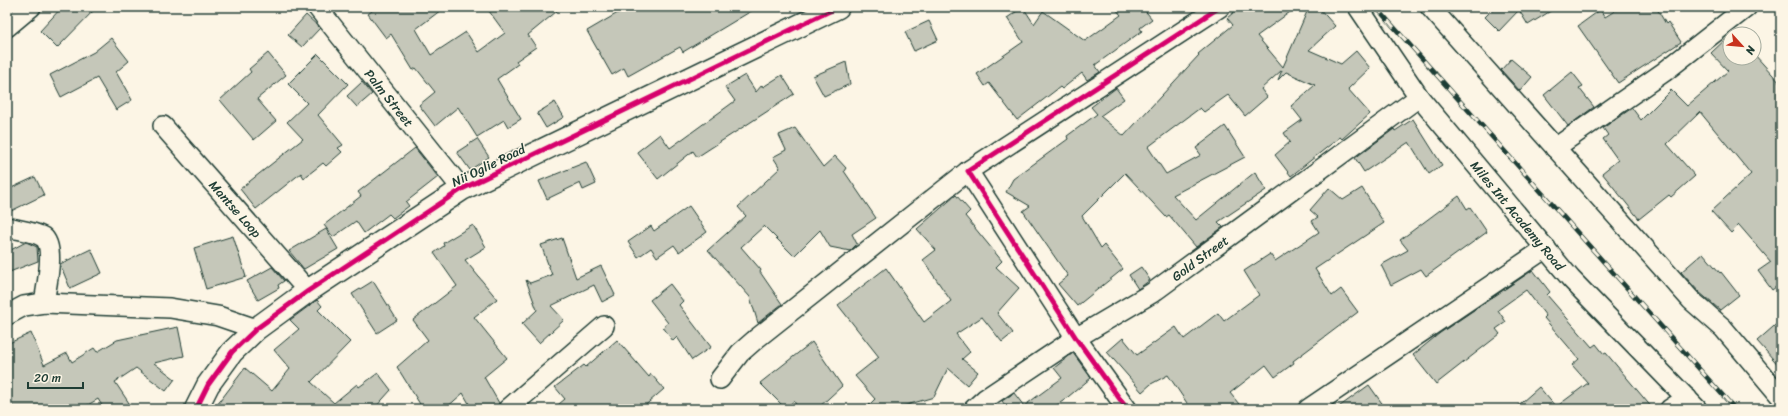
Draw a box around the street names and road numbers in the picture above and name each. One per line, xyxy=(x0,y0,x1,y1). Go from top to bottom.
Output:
street label: Palm Street xyxy=(358,64,420,133)
street label: Nii Oglie Road xyxy=(447,137,530,193)
street label: Miles Int Academy Road xyxy=(1464,155,1571,277)
street label: Mantse Loop xyxy=(203,175,267,243)
street label: Gold Street xyxy=(1166,229,1234,287)

